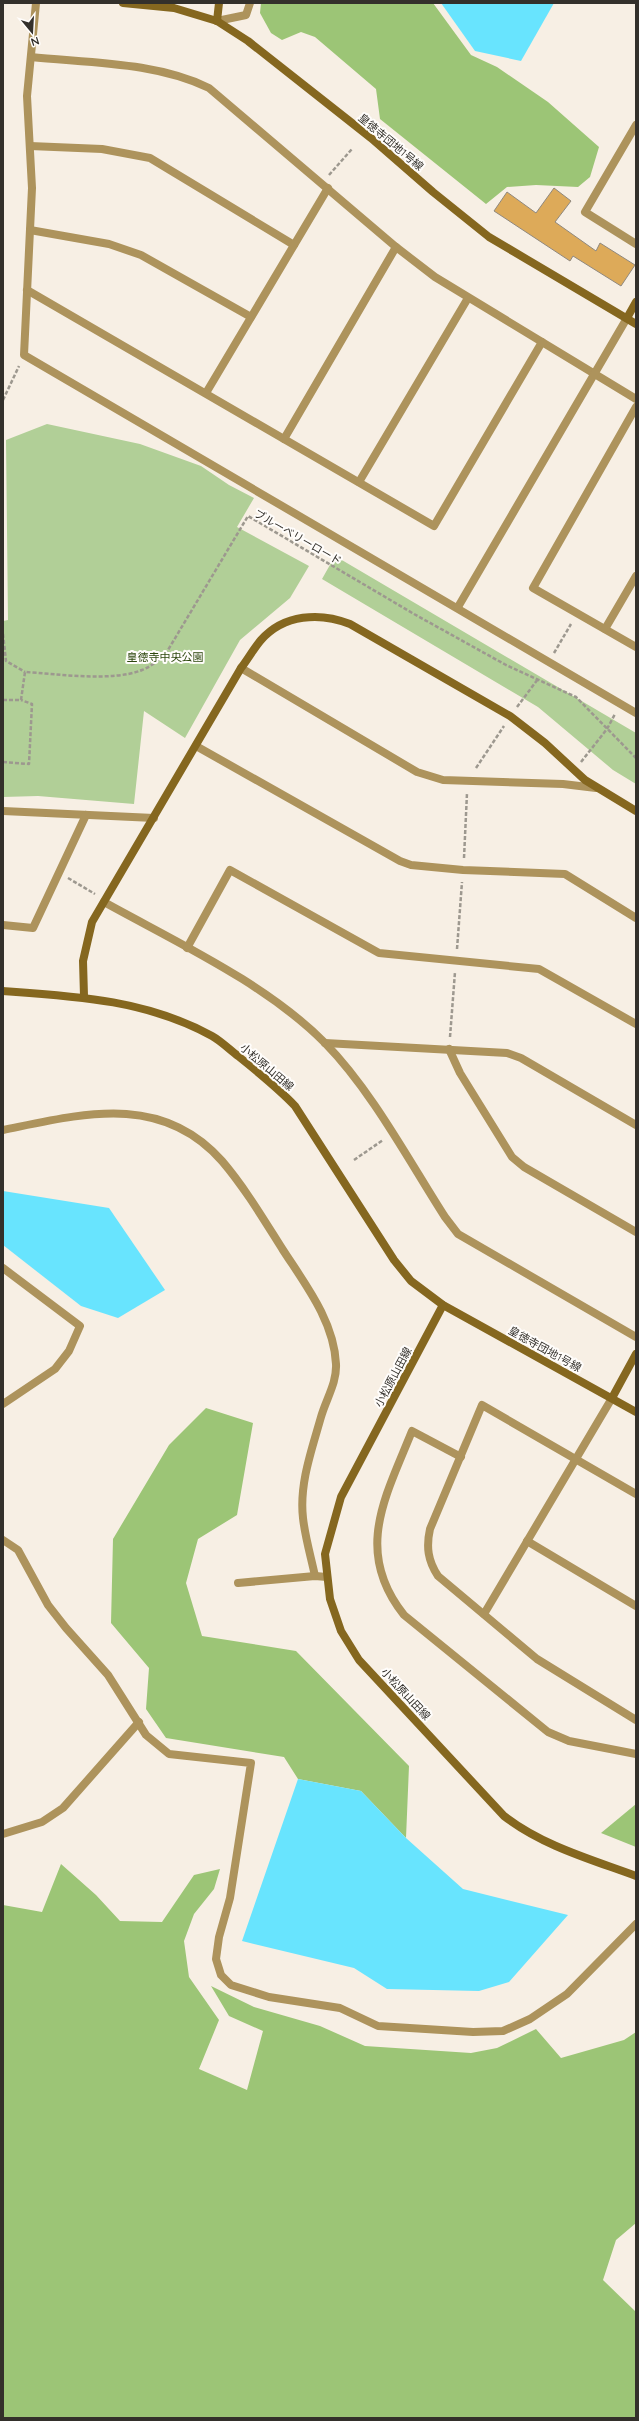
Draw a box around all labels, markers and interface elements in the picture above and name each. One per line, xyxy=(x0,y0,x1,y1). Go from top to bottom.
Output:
north arrow xyxy=(12,12,52,52)
text: N xyxy=(29,34,41,49)
street label: 皇徳寺団地1号線 xyxy=(355,111,427,173)
street label: ブルーベリーロード xyxy=(252,506,344,568)
park label: 皇徳寺中央公園 xyxy=(127,650,204,664)
street label: 小松原山田線 xyxy=(237,1040,297,1094)
street label: 皇徳寺団地1号線 xyxy=(506,1323,584,1375)
street label: 小松原山田線 xyxy=(371,1345,415,1409)
street label: 小松原山田線 xyxy=(378,1665,434,1723)

